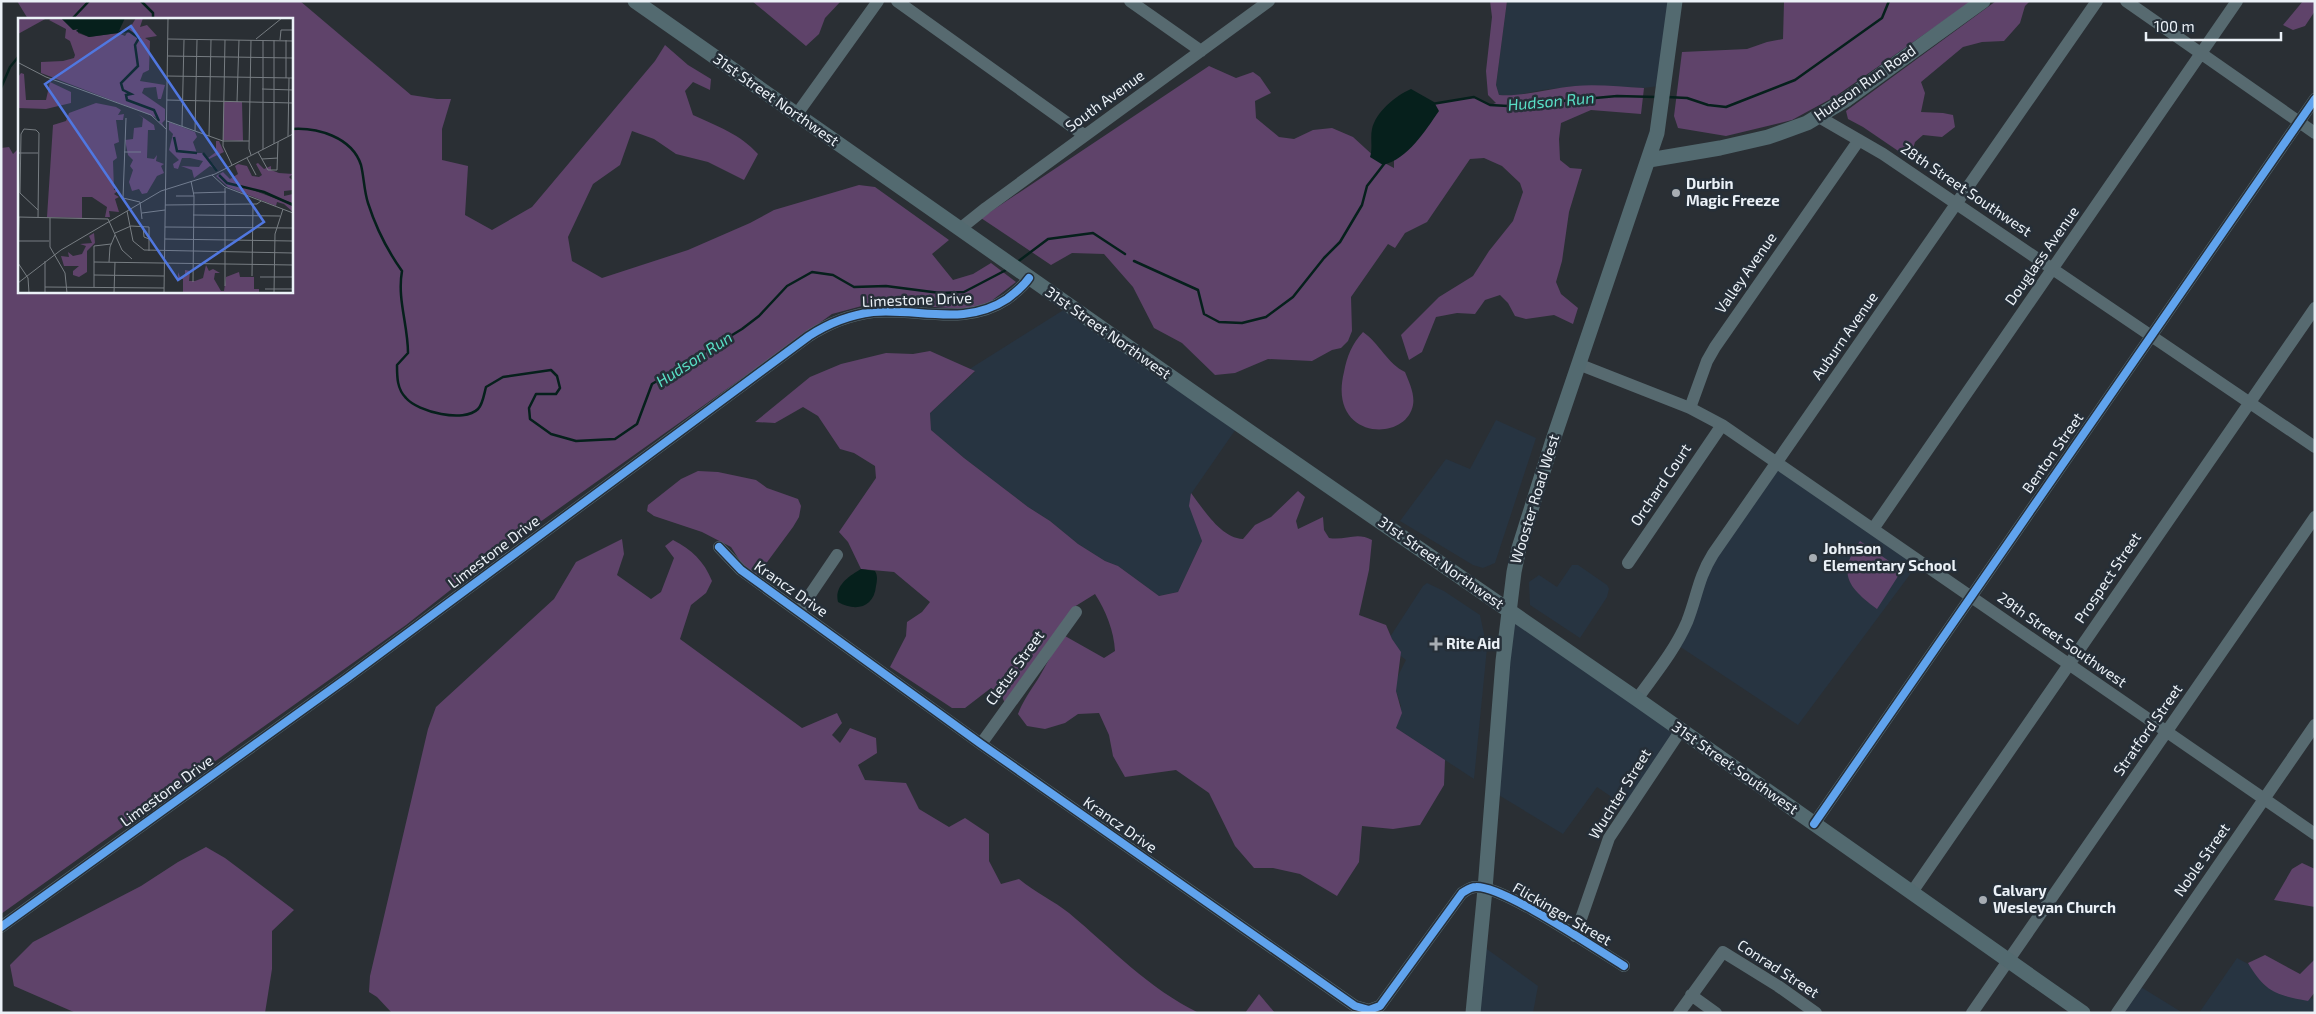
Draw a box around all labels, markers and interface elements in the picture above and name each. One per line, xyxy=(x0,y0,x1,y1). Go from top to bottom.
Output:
scale bar xyxy=(2146,10,2281,42)
text: 100 m xyxy=(2154,17,2195,35)
inset map xyxy=(18,18,292,292)
street label: Hudson Run Road xyxy=(1810,40,1919,124)
street label: 31st Street Northwest xyxy=(710,49,843,150)
street label: South Avenue xyxy=(1061,66,1147,135)
water label: Hudson Run xyxy=(1507,87,1595,114)
street label: 28th Street Southwest xyxy=(1898,139,2036,240)
place label: Durbin Magic Freeze xyxy=(1686,174,1780,209)
marker: Durbin Magic Freeze xyxy=(1670,187,1682,199)
street label: Douglass Avenue xyxy=(2000,203,2082,308)
street label: Valley Avenue xyxy=(1711,228,1780,316)
street label: 31st Street Northwest xyxy=(1042,282,1175,383)
street label: Limestone Drive xyxy=(862,288,972,310)
street label: Auburn Avenue xyxy=(1807,288,1881,383)
water label: Hudson Run xyxy=(652,327,735,390)
street label: Benton Street xyxy=(2018,409,2087,496)
street label: Wooster Road West xyxy=(1506,432,1562,566)
street label: Orchard Court xyxy=(1626,440,1694,529)
street label: Limestone Drive xyxy=(444,511,543,592)
street label: 31st Street Northwest xyxy=(1375,512,1508,613)
street label: Prospect Street xyxy=(2070,528,2144,626)
place label: Johnson Elementary School xyxy=(1823,539,1956,575)
marker: Johnson Elementary School xyxy=(1807,552,1819,564)
street label: Krancz Drive xyxy=(751,556,832,620)
street label: 29th Street Southwest xyxy=(1995,588,2131,691)
street label: Cletus Street xyxy=(981,626,1047,708)
place label: Rite Aid xyxy=(1446,634,1500,652)
marker: Rite Aid xyxy=(1430,638,1442,650)
street label: Stratford Street xyxy=(2109,680,2186,779)
street label: 31st Street Southwest xyxy=(1669,717,1802,818)
street label: Wuchter Street xyxy=(1584,745,1654,842)
street label: Limestone Drive xyxy=(117,751,216,830)
street label: Krancz Drive xyxy=(1080,792,1161,856)
street label: Noble Street xyxy=(2169,819,2233,899)
street label: Flickinger Street xyxy=(1510,878,1615,949)
place label: Calvary Wesleyan Church xyxy=(1993,881,2116,917)
marker: Calvary Wesleyan Church xyxy=(1977,894,1989,906)
street label: Conrad Street xyxy=(1734,935,1823,1001)

